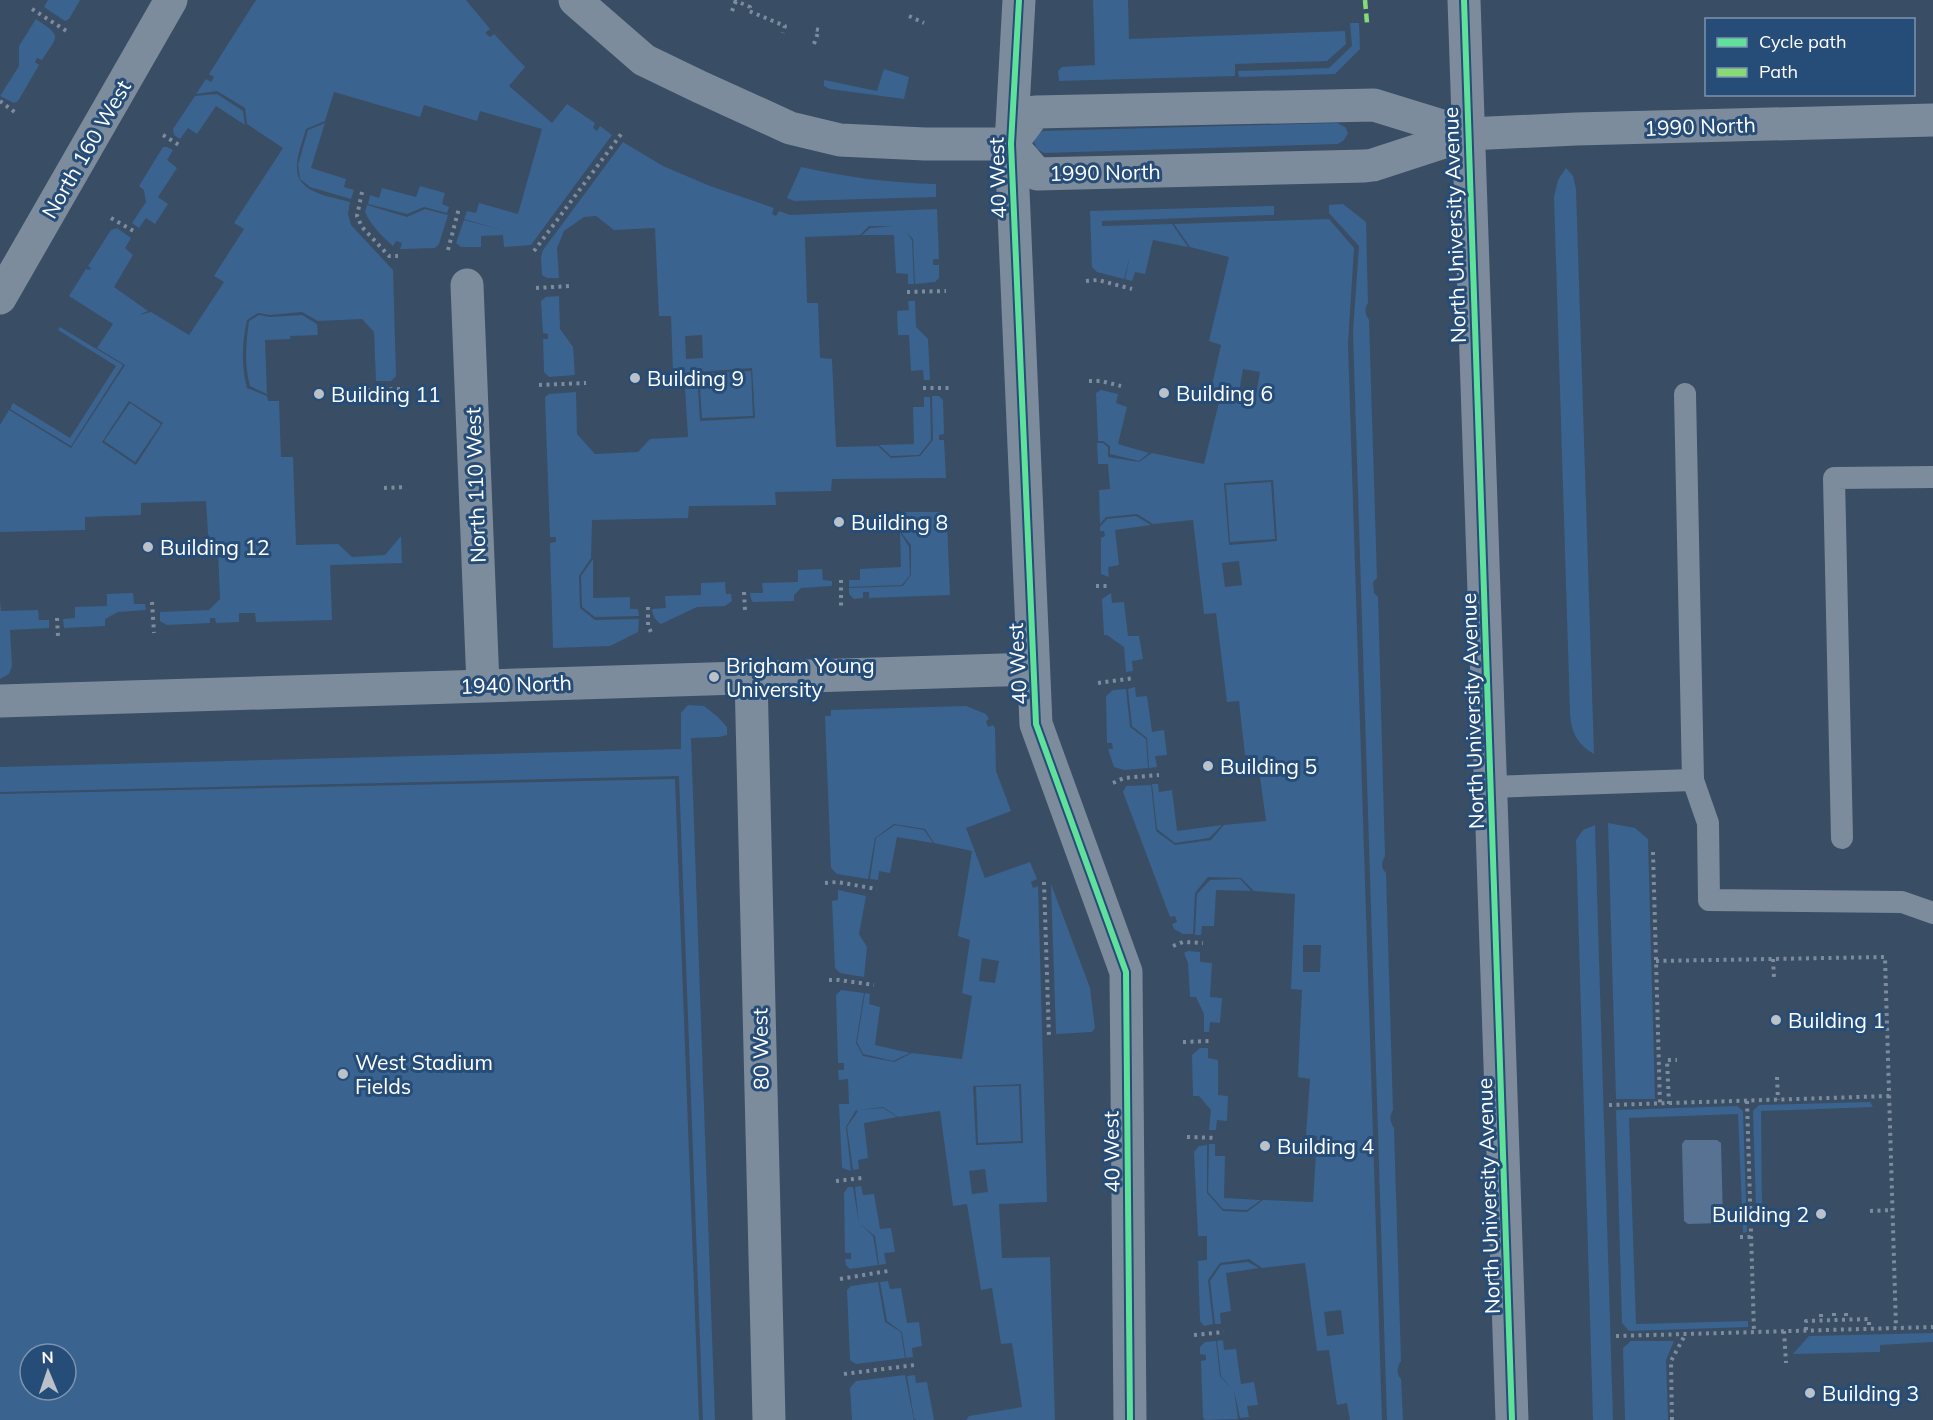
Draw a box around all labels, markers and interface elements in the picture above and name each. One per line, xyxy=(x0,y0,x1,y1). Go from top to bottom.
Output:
legend xyxy=(1705,18,1915,96)
text: Cycle path xyxy=(1759,30,1846,53)
text: Path xyxy=(1759,60,1798,83)
street label: North 160 West xyxy=(36,75,136,223)
street label: North University Avenue xyxy=(1437,106,1471,344)
street label: 1990 North xyxy=(1644,111,1756,141)
street label: 40 West xyxy=(983,137,1011,219)
street label: 1990 North xyxy=(1049,158,1161,186)
place label: Building 9 xyxy=(647,365,744,391)
marker: Building 9 xyxy=(628,371,642,385)
place label: Building 6 xyxy=(1176,380,1273,406)
place label: Building 11 xyxy=(331,381,441,407)
marker: Building 6 xyxy=(1157,386,1171,400)
marker: Building 11 xyxy=(312,387,326,401)
street label: North 110 West xyxy=(459,407,491,563)
place label: Building 8 xyxy=(851,509,948,535)
marker: Building 8 xyxy=(832,515,846,529)
place label: Building 12 xyxy=(160,534,270,560)
marker: Building 12 xyxy=(141,540,155,554)
street label: North University Avenue xyxy=(1455,592,1489,830)
street label: 40 West xyxy=(1002,622,1032,706)
place label: Brigham Young University xyxy=(726,652,875,702)
street label: 1940 North xyxy=(460,669,572,699)
marker: Brigham Young University xyxy=(707,670,721,684)
place label: Building 5 xyxy=(1220,753,1317,779)
marker: Building 5 xyxy=(1201,759,1215,773)
place label: Building 1 xyxy=(1788,1007,1885,1033)
street label: 80 West xyxy=(746,1008,774,1090)
marker: Building 1 xyxy=(1769,1013,1783,1027)
place label: West Stadium Fields xyxy=(355,1049,493,1099)
marker: West Stadium Fields xyxy=(336,1067,350,1081)
street label: North University Avenue xyxy=(1471,1077,1505,1315)
street label: 40 West xyxy=(1097,1111,1125,1193)
place label: Building 4 xyxy=(1277,1133,1374,1159)
marker: Building 4 xyxy=(1258,1139,1272,1153)
place label: Building 2 xyxy=(1712,1201,1809,1227)
marker: Building 2 xyxy=(1814,1207,1828,1221)
north arrow xyxy=(18,1342,78,1402)
text: N xyxy=(41,1347,54,1367)
place label: Building 3 xyxy=(1822,1380,1919,1406)
marker: Building 3 xyxy=(1803,1386,1817,1400)

